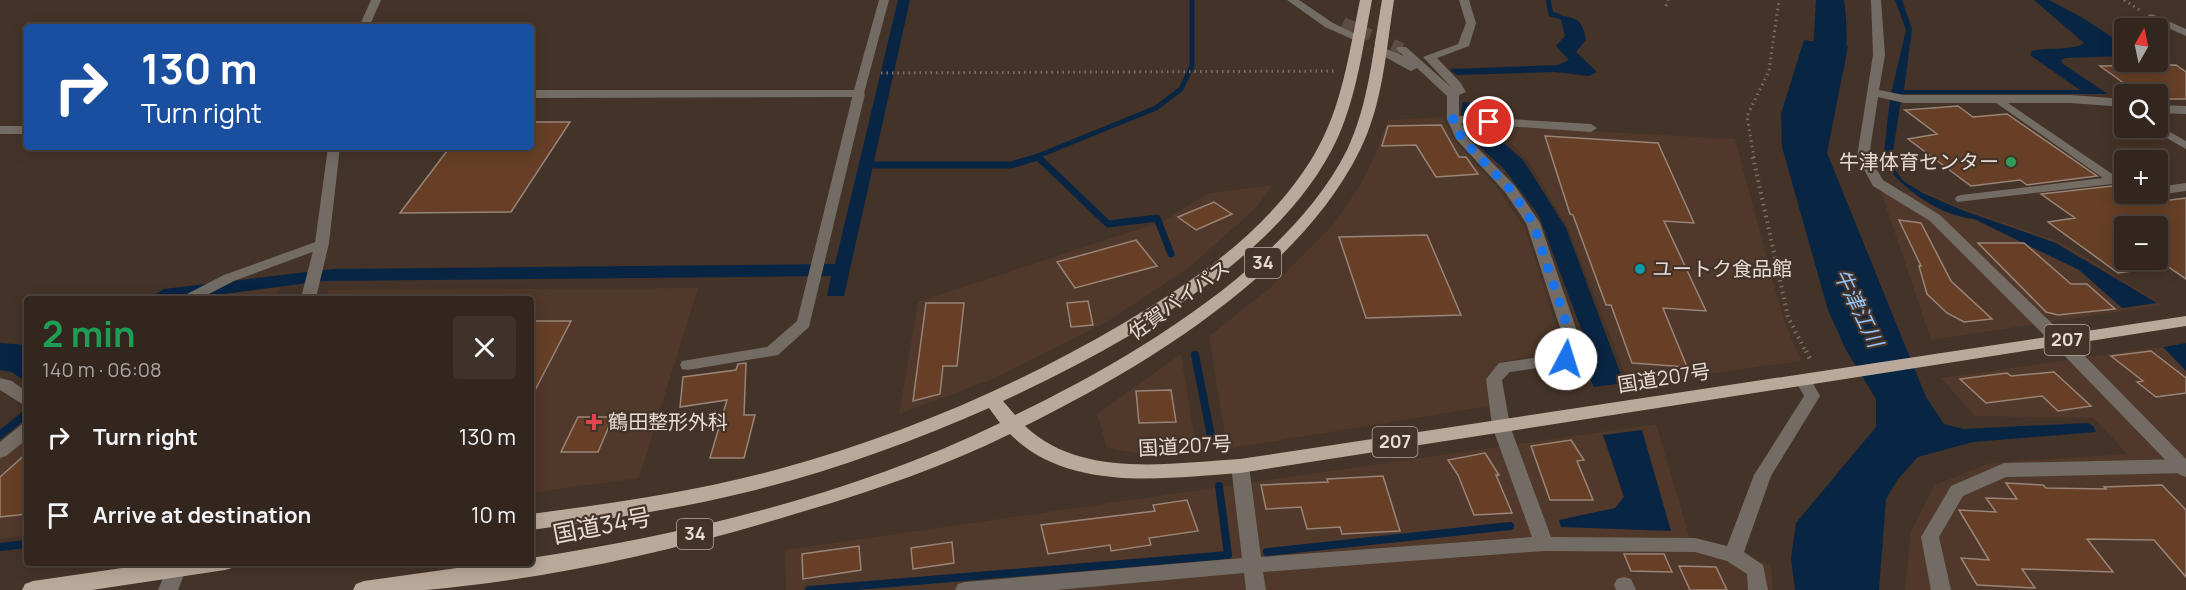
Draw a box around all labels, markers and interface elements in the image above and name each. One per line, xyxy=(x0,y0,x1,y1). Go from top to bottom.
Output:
north arrow xyxy=(2114,18,2168,72)
map controls xyxy=(2114,18,2168,270)
text: 130 m xyxy=(141,39,258,97)
icon: right xyxy=(42,48,120,126)
button: search xyxy=(2114,84,2168,138)
text: Turn right xyxy=(141,94,262,131)
pin xyxy=(1463,96,1514,147)
icon: arrive xyxy=(1472,105,1505,138)
place label: 牛津体育センター xyxy=(1839,148,1999,175)
button: + xyxy=(2114,150,2168,204)
marker: 牛津体育センター xyxy=(2004,155,2018,169)
button: − xyxy=(2114,216,2168,270)
road number: 34 xyxy=(1245,248,1281,278)
street label: 佐賀バイパス xyxy=(1122,254,1235,346)
place label: ユートク食品館 xyxy=(1652,255,1792,282)
marker: ユートク食品館 xyxy=(1633,262,1647,276)
water label: 牛津江川 xyxy=(1828,264,1891,353)
text: 2 min xyxy=(42,309,136,358)
button: close xyxy=(453,316,516,379)
road number: 207 xyxy=(2044,325,2090,355)
position arrow xyxy=(1534,327,1598,391)
text: 140 m · 06:08 xyxy=(42,356,162,383)
street label: 国道207号 xyxy=(1616,357,1712,398)
place label: 鶴田整形外科 xyxy=(608,408,728,435)
marker: 鶴田整形外科 xyxy=(585,413,603,431)
icon: right xyxy=(42,421,75,454)
text: Turn right xyxy=(93,422,198,452)
text: 130 m xyxy=(459,422,516,452)
road number: 207 xyxy=(1372,427,1418,457)
street label: 国道207号 xyxy=(1138,430,1232,461)
icon: arrive xyxy=(42,499,75,532)
street label: 国道34号 xyxy=(550,499,654,550)
text: Arrive at destination xyxy=(93,500,311,530)
text: 10 m xyxy=(471,500,516,530)
road number: 34 xyxy=(677,519,713,549)

